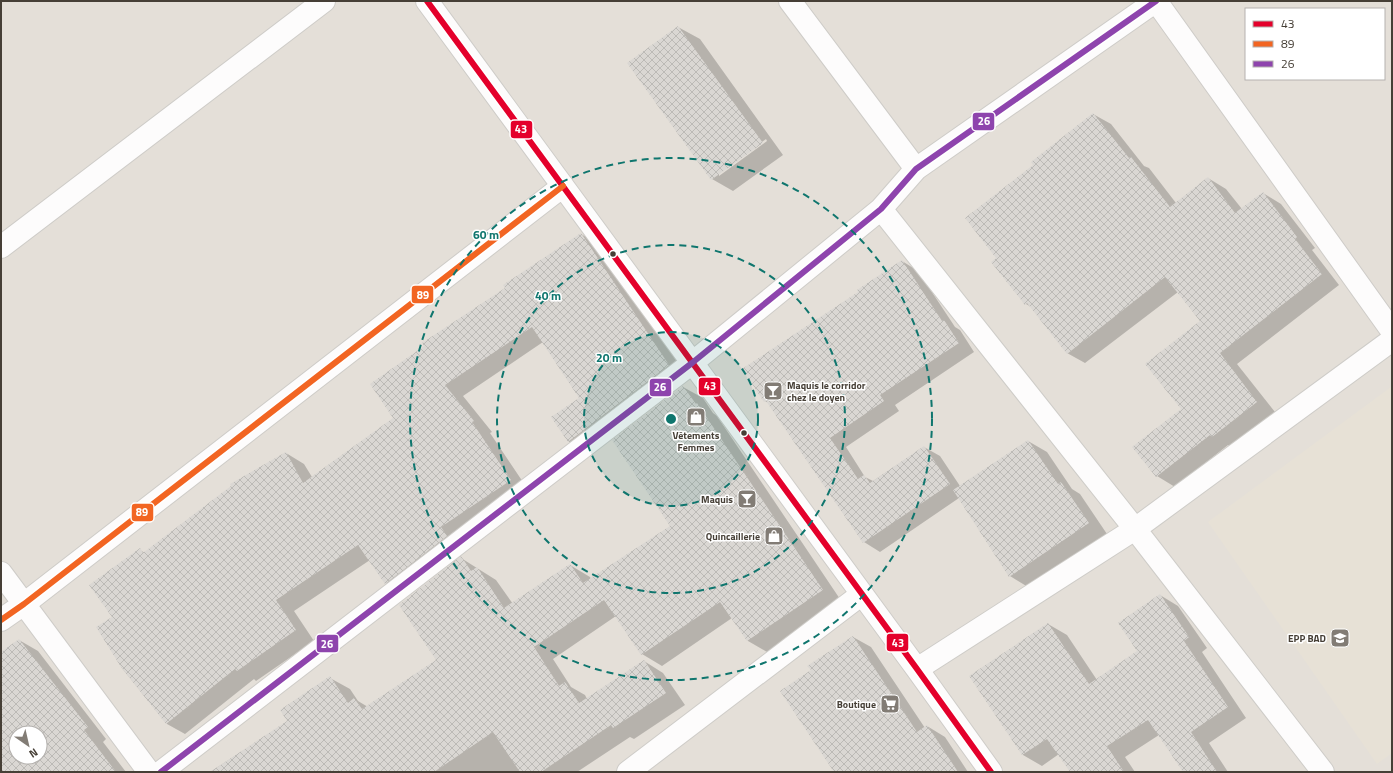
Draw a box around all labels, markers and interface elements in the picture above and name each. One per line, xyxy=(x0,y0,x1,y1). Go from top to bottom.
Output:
legend xyxy=(1245,8,1385,80)
text: 43 xyxy=(1281,14,1294,33)
text: 89 xyxy=(1281,34,1295,53)
text: 26 xyxy=(1281,54,1295,73)
line badge: 26 xyxy=(972,112,995,131)
text: 26 xyxy=(978,113,990,129)
line badge: 43 xyxy=(510,120,533,139)
text: 43 xyxy=(515,121,527,137)
text: 60 m xyxy=(473,225,499,244)
unlabelled marker xyxy=(608,249,618,259)
line badge: 89 xyxy=(411,285,434,304)
text: 40 m xyxy=(535,286,561,305)
text: 89 xyxy=(417,287,429,303)
text: 20 m xyxy=(596,348,622,367)
line badge: 43 xyxy=(698,377,721,396)
line badge: 26 xyxy=(649,378,672,397)
text: 43 xyxy=(704,378,716,394)
place label: Maquis le corridor chez le doyen xyxy=(787,378,866,405)
text: 26 xyxy=(654,379,666,395)
bar icon: Maquis le corridor chez le doyen xyxy=(762,380,784,402)
shop icon: Vêtements Femmes xyxy=(685,406,707,428)
centre of rings xyxy=(664,412,678,426)
place label: Vêtements Femmes xyxy=(673,428,720,455)
unlabelled marker xyxy=(739,428,749,438)
bar icon: Maquis xyxy=(736,488,758,510)
place label: Maquis xyxy=(701,492,733,507)
line badge: 89 xyxy=(131,503,154,522)
text: 89 xyxy=(136,504,148,520)
shop icon: Quincaillerie xyxy=(763,525,785,547)
place label: Quincaillerie xyxy=(706,529,760,544)
school or university icon: EPP BAD xyxy=(1329,627,1351,649)
place label: EPP BAD xyxy=(1288,631,1326,646)
line badge: 43 xyxy=(886,633,909,652)
line badge: 26 xyxy=(316,634,339,653)
text: 43 xyxy=(892,635,904,651)
text: 26 xyxy=(321,636,333,652)
supermarket icon: Boutique xyxy=(879,693,901,715)
place label: Boutique xyxy=(837,697,876,712)
north arrow xyxy=(8,725,48,765)
text: N xyxy=(26,745,41,762)

